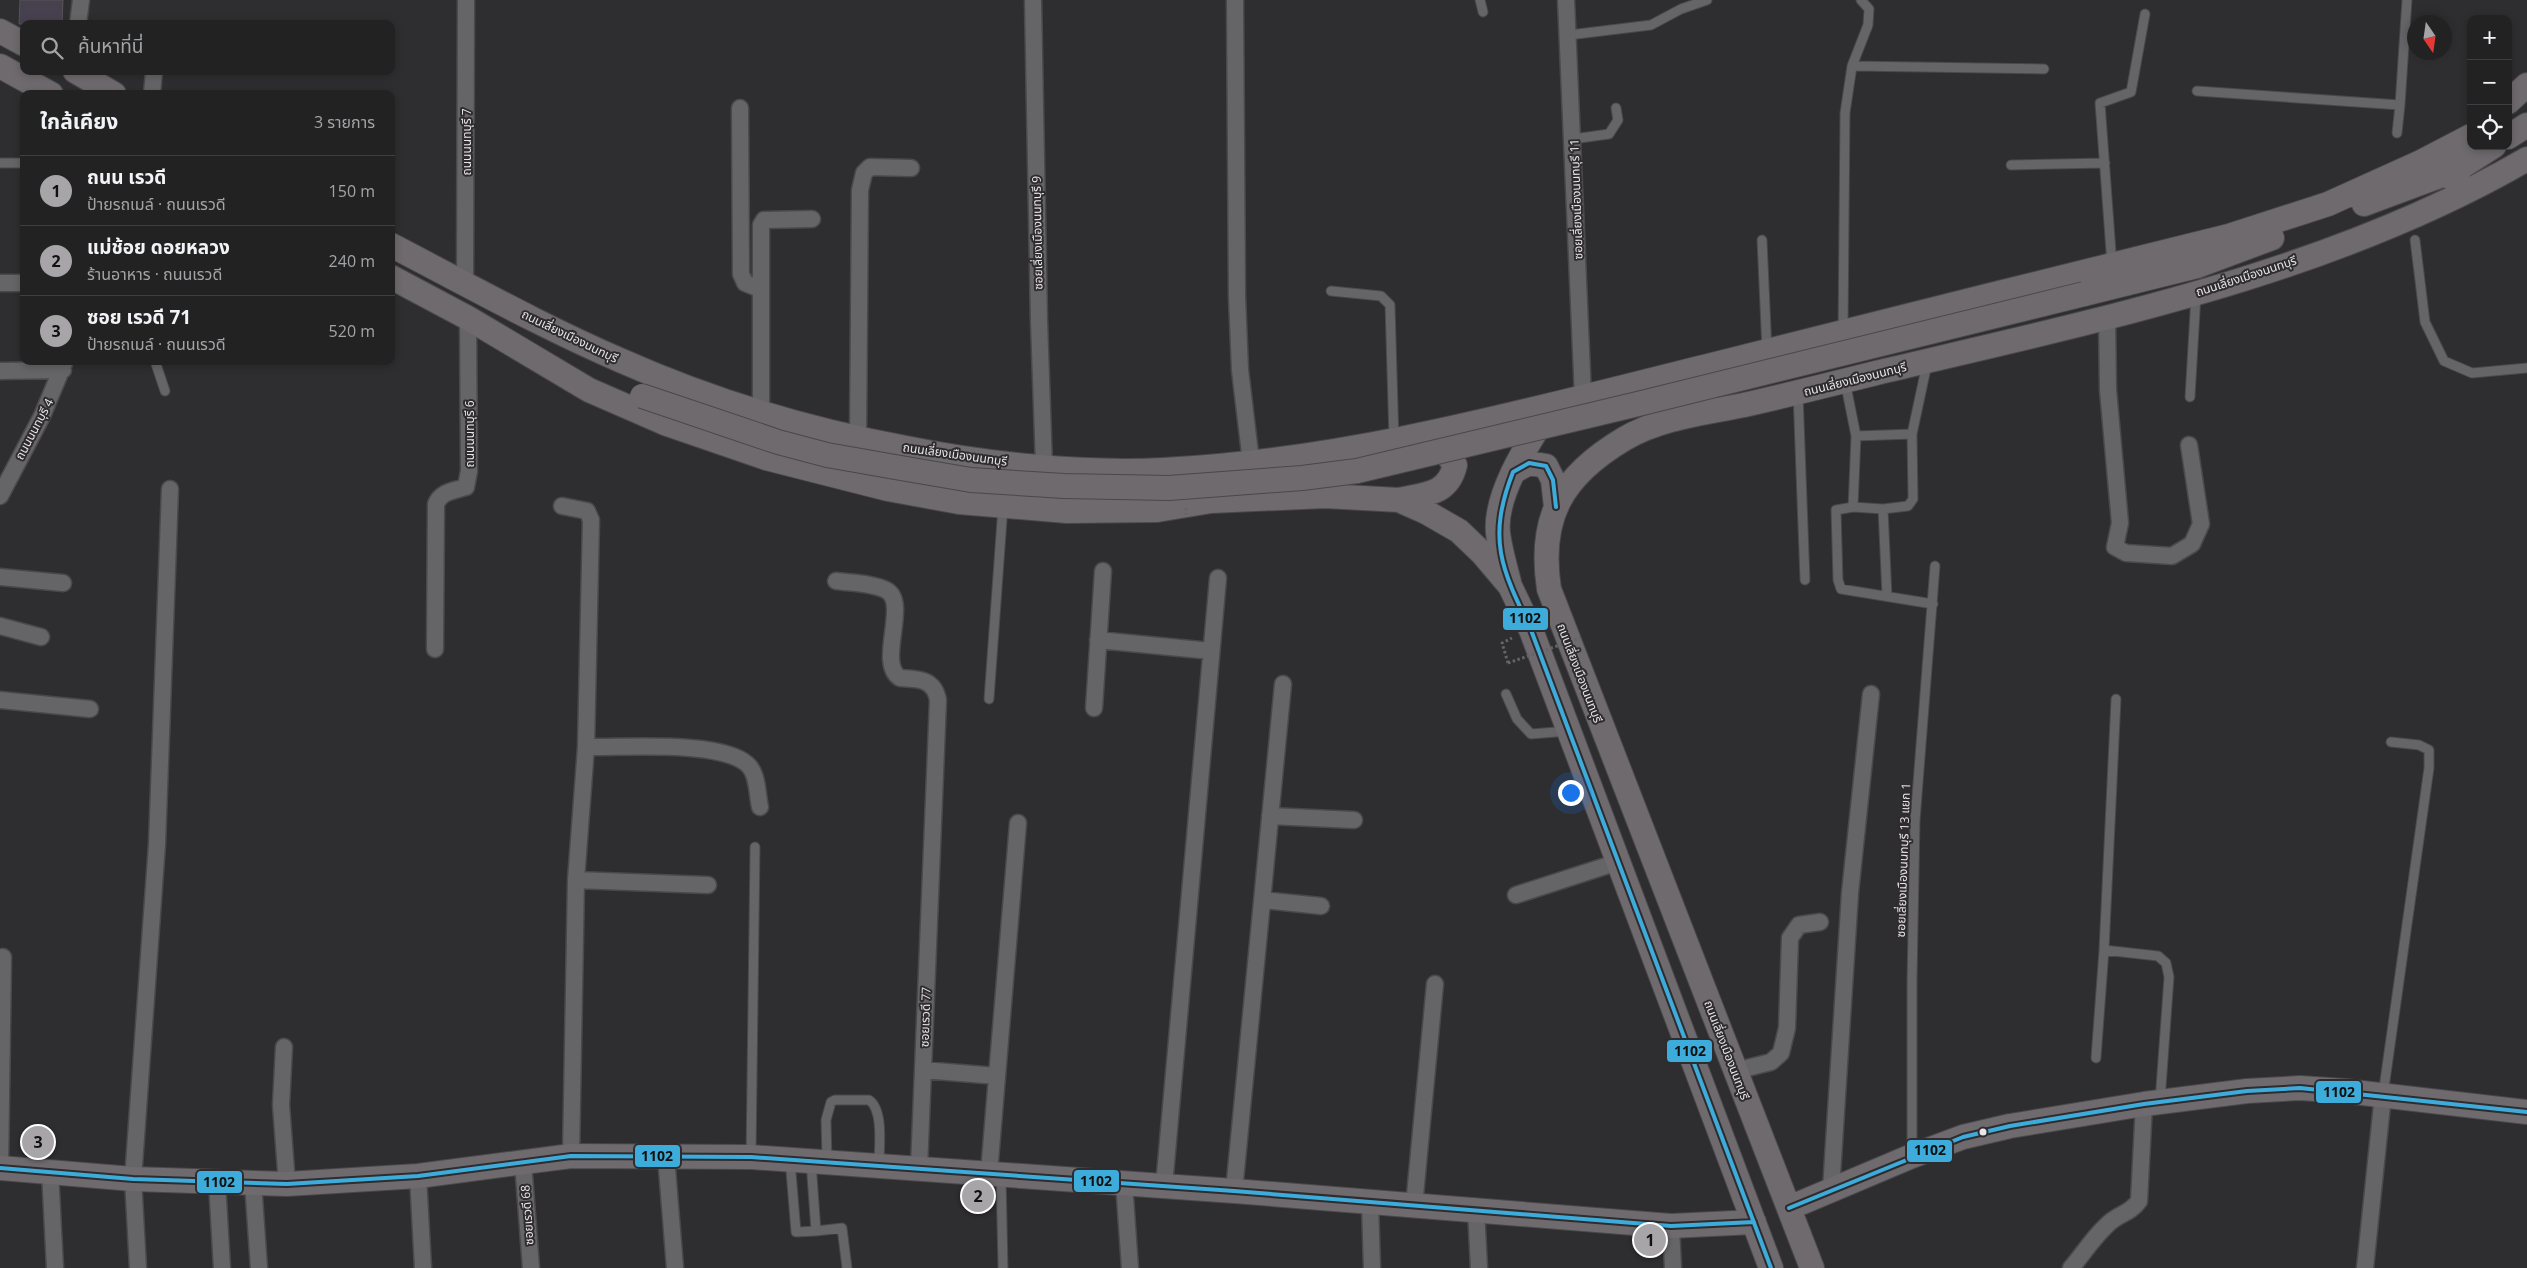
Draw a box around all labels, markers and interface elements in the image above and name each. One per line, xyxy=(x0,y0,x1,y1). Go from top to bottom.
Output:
north arrow xyxy=(2407,15,2452,60)
map controls xyxy=(2467,15,2512,150)
button: + xyxy=(2467,15,2512,60)
search box xyxy=(20,20,395,75)
text: ค้นหาที่นี่ xyxy=(78,33,143,59)
icon: search xyxy=(38,34,66,62)
button: − xyxy=(2467,60,2512,105)
button: locate xyxy=(2467,105,2512,150)
text: ใกล้เคียง xyxy=(40,107,118,135)
street label: ถนนนนทบุรี 7 xyxy=(458,108,475,176)
text: 3 รายการ xyxy=(314,111,375,133)
street label: ซอยเลี่ยงเมืองนนทบุรี 11 xyxy=(1565,138,1587,260)
text: ถนน เรวดี xyxy=(87,164,166,190)
street label: ซอยเลี่ยงเมืองนนทบุรี 9 xyxy=(1028,176,1046,290)
text: 1 xyxy=(51,180,61,202)
text: 150 m xyxy=(329,180,375,202)
text: ป้ายรถเมล์ · ถนนเรวดี xyxy=(87,193,226,215)
text: แม่ช้อย ดอยหลวง xyxy=(87,234,230,260)
text: 2 xyxy=(51,250,61,272)
text: 240 m xyxy=(329,250,375,272)
street label: ถนนเลี่ยงเมืองนนทบุรี xyxy=(2193,252,2299,300)
text: ร้านอาหาร · ถนนเรวดี xyxy=(87,263,222,285)
text: ซอย เรวดี 71 xyxy=(87,304,191,330)
street label: ถนนเลี่ยงเมืองนนทบุรี xyxy=(519,305,621,367)
text: 3 xyxy=(51,320,61,342)
text: 520 m xyxy=(329,320,375,342)
text: ป้ายรถเมล์ · ถนนเรวดี xyxy=(87,333,226,355)
street label: ถนนเลี่ยงเมืองนนทบุรี xyxy=(1802,358,1908,400)
street label: ถนนนนทบุรี 4 xyxy=(11,395,57,463)
street label: ถนนนนทบุรี 6 xyxy=(461,400,478,468)
street label: ถนนเลี่ยงเมืองนนทบุรี xyxy=(902,438,1008,470)
line badge: 1102 xyxy=(1502,607,1549,631)
text: 1102 xyxy=(1509,608,1541,627)
street label: ถนนเลี่ยงเมืองนนทบุรี xyxy=(1553,621,1607,725)
your location xyxy=(1558,780,1584,806)
street label: ซอยเลี่ยงเมืองนนทบุรี 13 แยก 1 xyxy=(1892,782,1914,938)
street label: ซอยเรวดี 77 xyxy=(915,987,935,1047)
street label: ถนนเลี่ยงเมืองนนทบุรี xyxy=(1700,998,1754,1102)
line badge: 1102 xyxy=(1666,1039,1713,1063)
text: 1102 xyxy=(1674,1041,1706,1060)
line badge: 1102 xyxy=(2315,1080,2362,1104)
text: 1102 xyxy=(2323,1082,2355,1101)
pin: 3 xyxy=(22,1123,54,1161)
unlabelled marker xyxy=(1978,1127,1988,1137)
line badge: 1102 xyxy=(1906,1139,1953,1163)
text: 1102 xyxy=(1914,1140,1946,1159)
line badge: 1102 xyxy=(634,1144,681,1168)
text: 1102 xyxy=(641,1146,673,1165)
line badge: 1102 xyxy=(1073,1169,1120,1193)
line badge: 1102 xyxy=(196,1170,243,1194)
text: 1102 xyxy=(1080,1171,1112,1190)
text: 1102 xyxy=(203,1172,235,1191)
pin: 2 xyxy=(962,1177,994,1215)
street label: ซอยเรวดี 68 xyxy=(516,1184,538,1246)
pin: 1 xyxy=(1634,1221,1666,1259)

